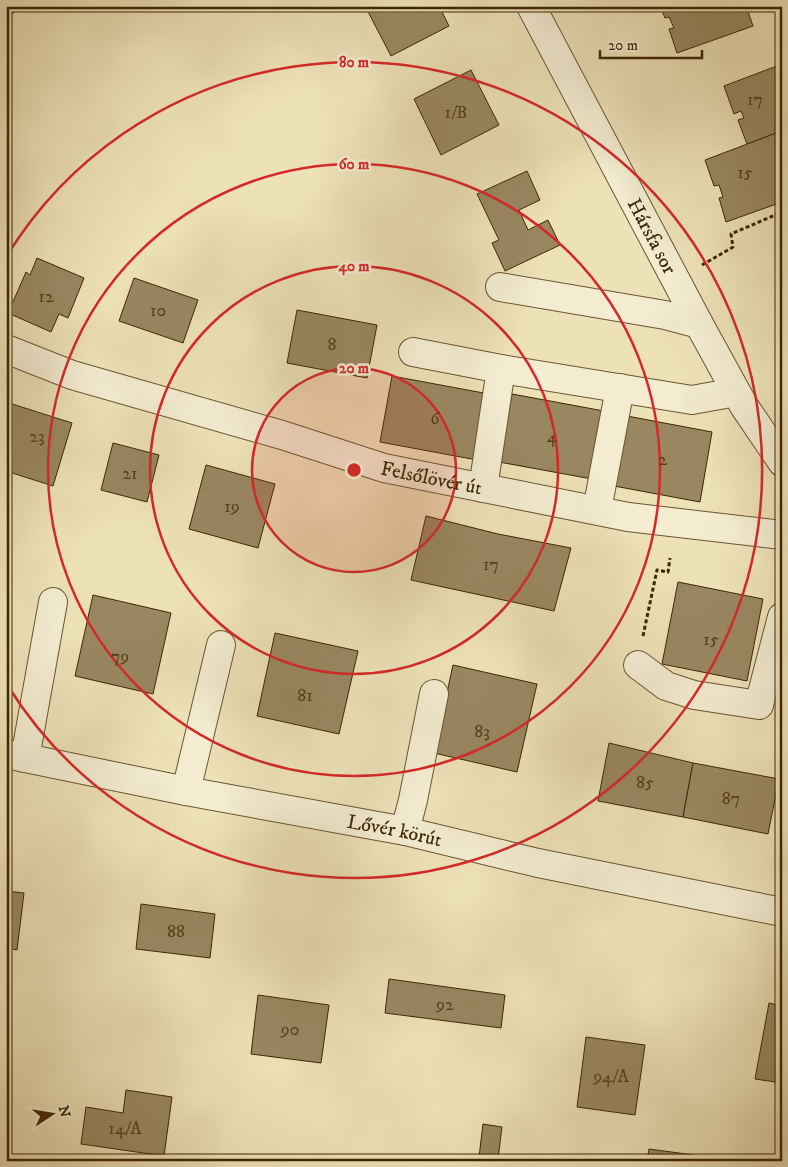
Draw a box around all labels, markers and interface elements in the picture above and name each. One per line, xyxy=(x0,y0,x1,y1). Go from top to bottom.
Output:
scale bar xyxy=(600,28,703,60)
text: 20 m xyxy=(608,36,638,55)
text: 80 m xyxy=(339,53,370,72)
house number: 17 xyxy=(747,89,763,111)
house number: 1/B xyxy=(445,102,467,124)
text: 60 m xyxy=(339,155,370,174)
house number: 15 xyxy=(737,162,753,184)
street label: Hársfa sor xyxy=(621,194,682,279)
text: 40 m xyxy=(337,257,370,276)
house number: 12 xyxy=(38,286,54,308)
house number: 10 xyxy=(150,300,166,322)
house number: 8 xyxy=(327,334,337,356)
text: 20 m xyxy=(339,359,370,378)
house number: 6 xyxy=(430,408,440,430)
house number: 23 xyxy=(29,426,45,448)
house number: 4 xyxy=(547,426,558,448)
house number: 2 xyxy=(659,449,668,471)
street label: Felsőlövér út xyxy=(378,457,484,501)
centre of rings xyxy=(345,461,363,479)
house number: 21 xyxy=(122,463,138,485)
house number: 19 xyxy=(224,496,240,518)
house number: 17 xyxy=(483,554,499,576)
house number: 15 xyxy=(703,629,719,651)
house number: 79 xyxy=(111,646,129,668)
house number: 81 xyxy=(297,685,313,707)
house number: 83 xyxy=(474,721,490,743)
house number: 85 xyxy=(636,772,654,794)
house number: 87 xyxy=(722,788,740,810)
street label: Lővér körút xyxy=(345,810,444,853)
house number: 88 xyxy=(167,921,185,943)
house number: 92 xyxy=(435,994,454,1016)
house number: 90 xyxy=(280,1019,299,1041)
house number: 94/A xyxy=(592,1066,629,1088)
north arrow xyxy=(28,1090,78,1140)
text: N xyxy=(54,1104,74,1119)
house number: 14/A xyxy=(108,1118,142,1140)

